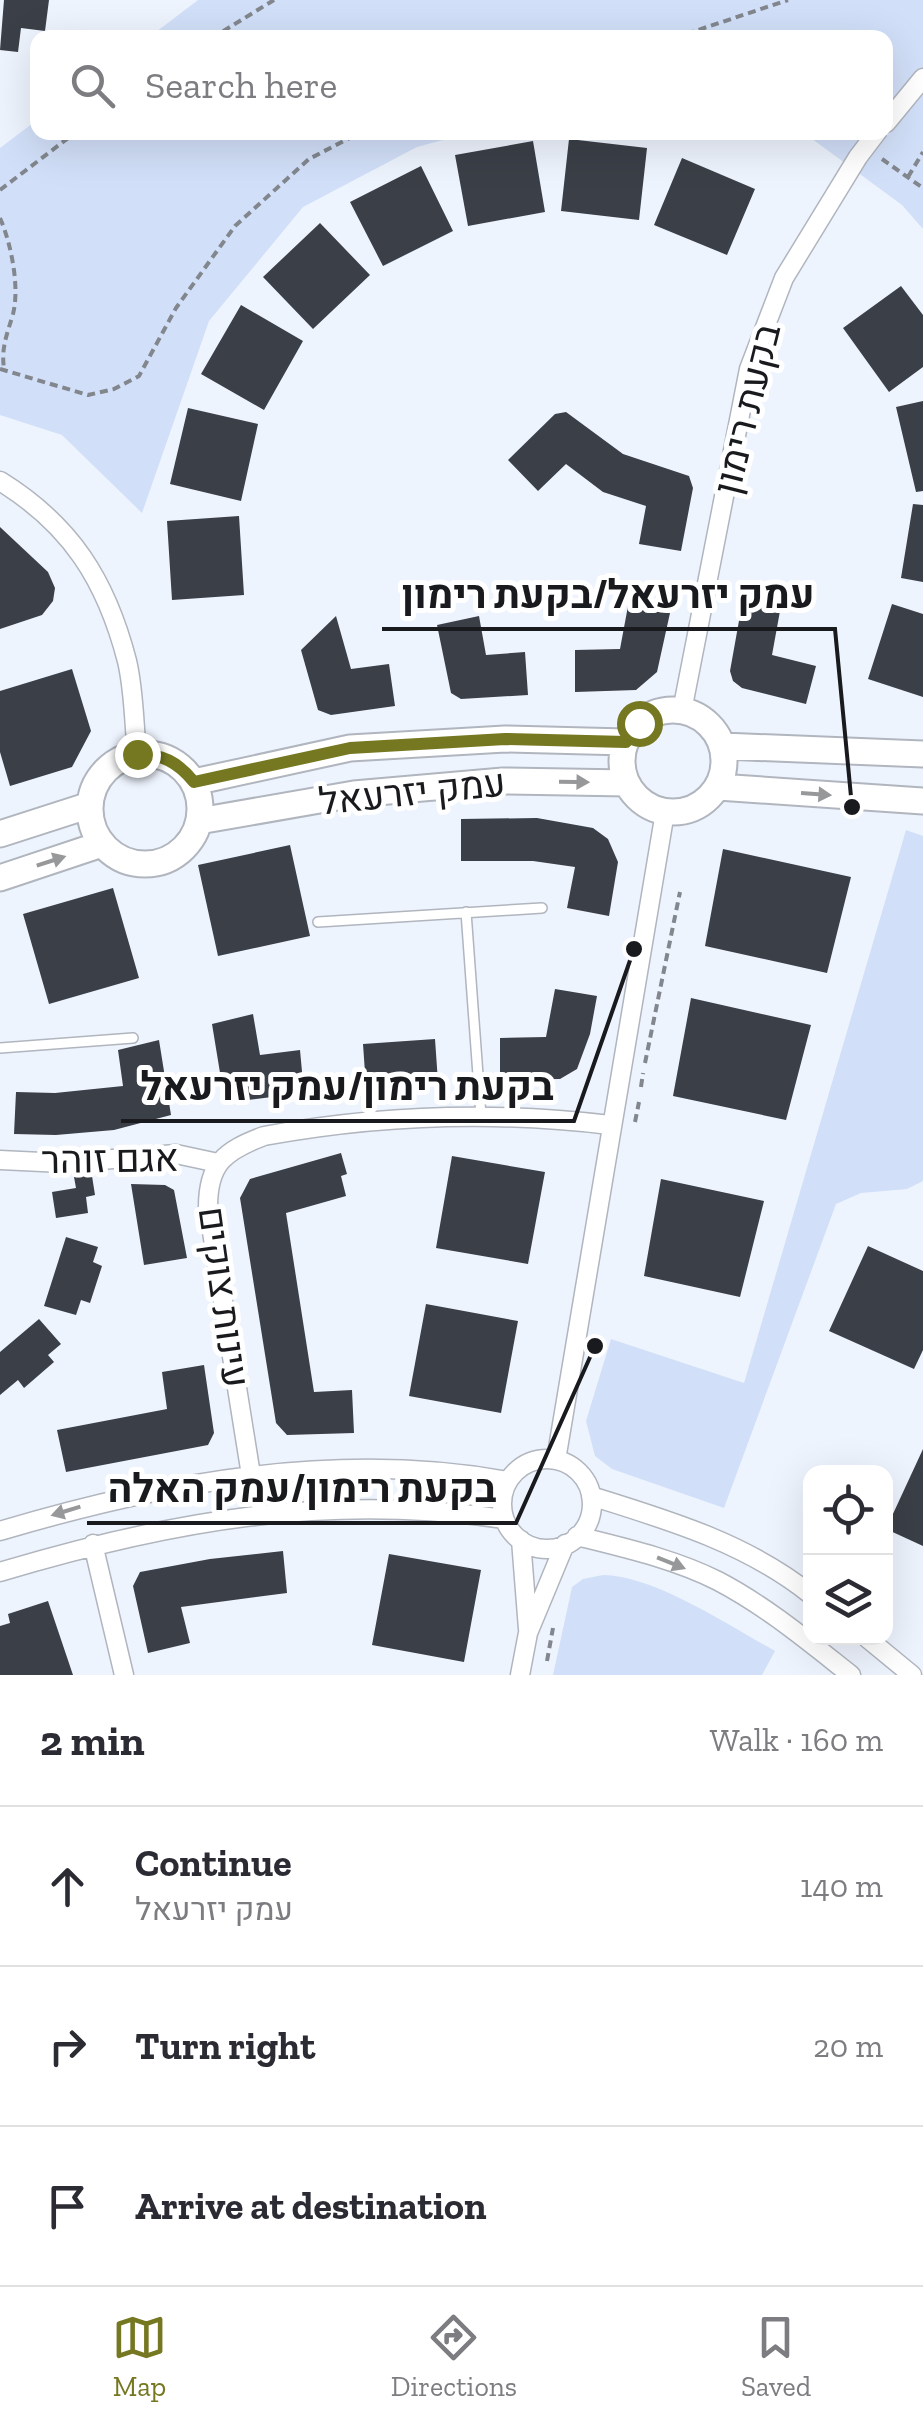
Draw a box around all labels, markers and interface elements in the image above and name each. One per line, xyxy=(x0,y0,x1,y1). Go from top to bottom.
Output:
search box xyxy=(30,30,893,140)
icon: search xyxy=(65,58,120,113)
text: Search here xyxy=(145,62,337,108)
street label: בקעת רימון xyxy=(704,319,790,499)
callout: עמק יזרעאל/בקעת רימון xyxy=(382,559,835,629)
text: עמק יזרעאל/בקעת רימון xyxy=(401,570,815,618)
route start xyxy=(617,701,663,747)
route end xyxy=(115,732,161,778)
street label: עמק יזרעאל xyxy=(316,759,508,825)
one-way arrow xyxy=(559,775,591,791)
one-way arrow xyxy=(800,786,832,802)
one-way arrow xyxy=(36,853,66,868)
callout: בקעת רימון/עמק יזרעאל xyxy=(121,1051,574,1121)
text: בקעת רימון/עמק יזרעאל xyxy=(140,1062,554,1110)
street label: אגם זוהר xyxy=(41,1135,179,1183)
street label: עינות צוקים xyxy=(189,1204,259,1390)
callout: בקעת רימון/עמק האלה xyxy=(87,1453,516,1523)
text: בקעת רימון/עמק האלה xyxy=(107,1464,497,1512)
map controls xyxy=(803,1465,893,1645)
button: locate xyxy=(803,1465,893,1555)
one-way arrow xyxy=(50,1504,80,1519)
one-way arrow xyxy=(656,1555,686,1571)
button: layers xyxy=(803,1555,893,1645)
text: 2 min xyxy=(40,1715,145,1766)
text: Walk · 160 m xyxy=(710,1721,883,1759)
text: Continue xyxy=(135,1840,292,1886)
icon: ahead xyxy=(40,1859,95,1914)
text: 140 m xyxy=(800,1867,883,1905)
text: עמק יזרעאל xyxy=(135,1890,293,1928)
icon: right xyxy=(40,2019,95,2074)
text: Turn right xyxy=(135,2023,315,2069)
text: 20 m xyxy=(813,2027,883,2065)
icon: arrive xyxy=(40,2179,95,2234)
text: Arrive at destination xyxy=(135,2183,486,2229)
tab: Map xyxy=(112,2310,167,2403)
tab: Directions xyxy=(391,2310,517,2403)
tab: Saved xyxy=(741,2310,811,2403)

